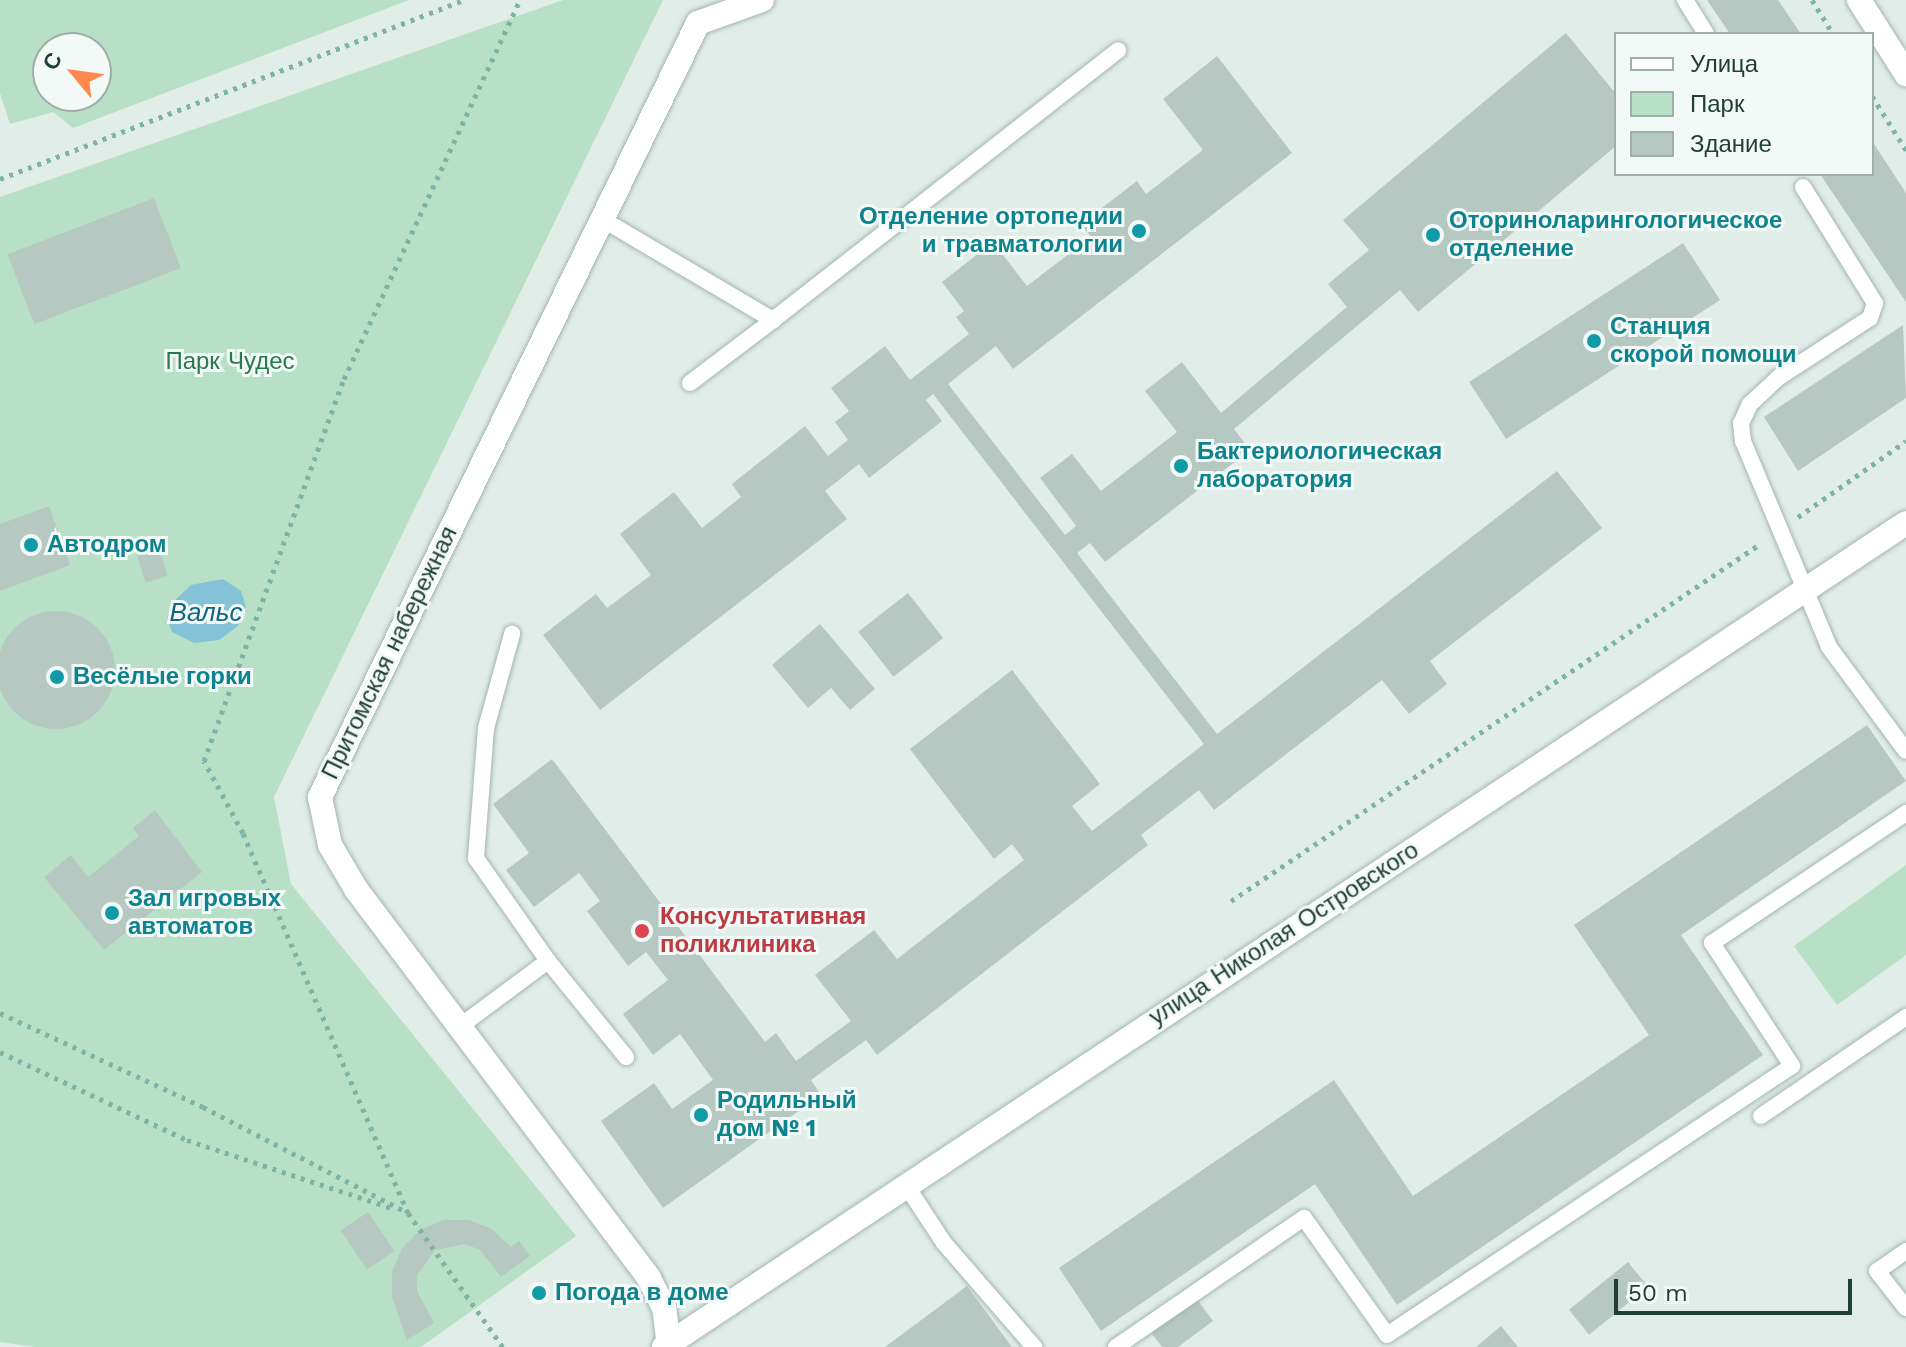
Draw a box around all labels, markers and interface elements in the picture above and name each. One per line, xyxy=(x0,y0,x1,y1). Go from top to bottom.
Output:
north arrow xyxy=(32,32,112,112)
legend xyxy=(1614,32,1874,176)
text: С xyxy=(38,48,67,74)
text: Улица xyxy=(1690,50,1758,78)
text: Парк xyxy=(1690,90,1744,118)
text: Здание xyxy=(1690,130,1772,158)
place label: Отделение ортопедии и травматологии xyxy=(859,203,1123,259)
place label: Оториноларингологическое отделение xyxy=(1449,207,1782,263)
marker: Отделение ортопедии и травматологии xyxy=(1130,222,1148,240)
marker: Оториноларингологическое отделение xyxy=(1424,226,1442,244)
place label: Станция скорой помощи xyxy=(1610,313,1797,369)
marker: Станция скорой помощи xyxy=(1585,332,1603,350)
park label: Парк Чудес xyxy=(165,348,295,376)
place label: Бактериологическая лаборатория xyxy=(1197,438,1442,494)
marker: Бактериологическая лаборатория xyxy=(1172,457,1190,475)
street label: Притомская набережная xyxy=(316,522,464,784)
place label: Автодром xyxy=(47,531,167,559)
marker: Автодром xyxy=(22,536,40,554)
water label: Вальс xyxy=(170,597,242,629)
place label: Весёлые горки xyxy=(73,663,252,691)
marker: Весёлые горки xyxy=(48,668,66,686)
street label: улица Николая Островского xyxy=(1144,836,1424,1032)
place label: Зал игровых автоматов xyxy=(128,885,281,941)
place label: Консультативная поликлиника xyxy=(660,903,866,959)
marker: Зал игровых автоматов xyxy=(103,904,121,922)
marker: Консультативная поликлиника xyxy=(631,920,653,942)
place label: Родильный дом № 1 xyxy=(717,1087,856,1143)
marker: Родильный дом № 1 xyxy=(692,1106,710,1124)
scale bar xyxy=(1618,1263,1856,1313)
place label: Погода в доме xyxy=(555,1279,729,1307)
text: 50 m xyxy=(1628,1279,1688,1307)
marker: Погода в доме xyxy=(530,1284,548,1302)

